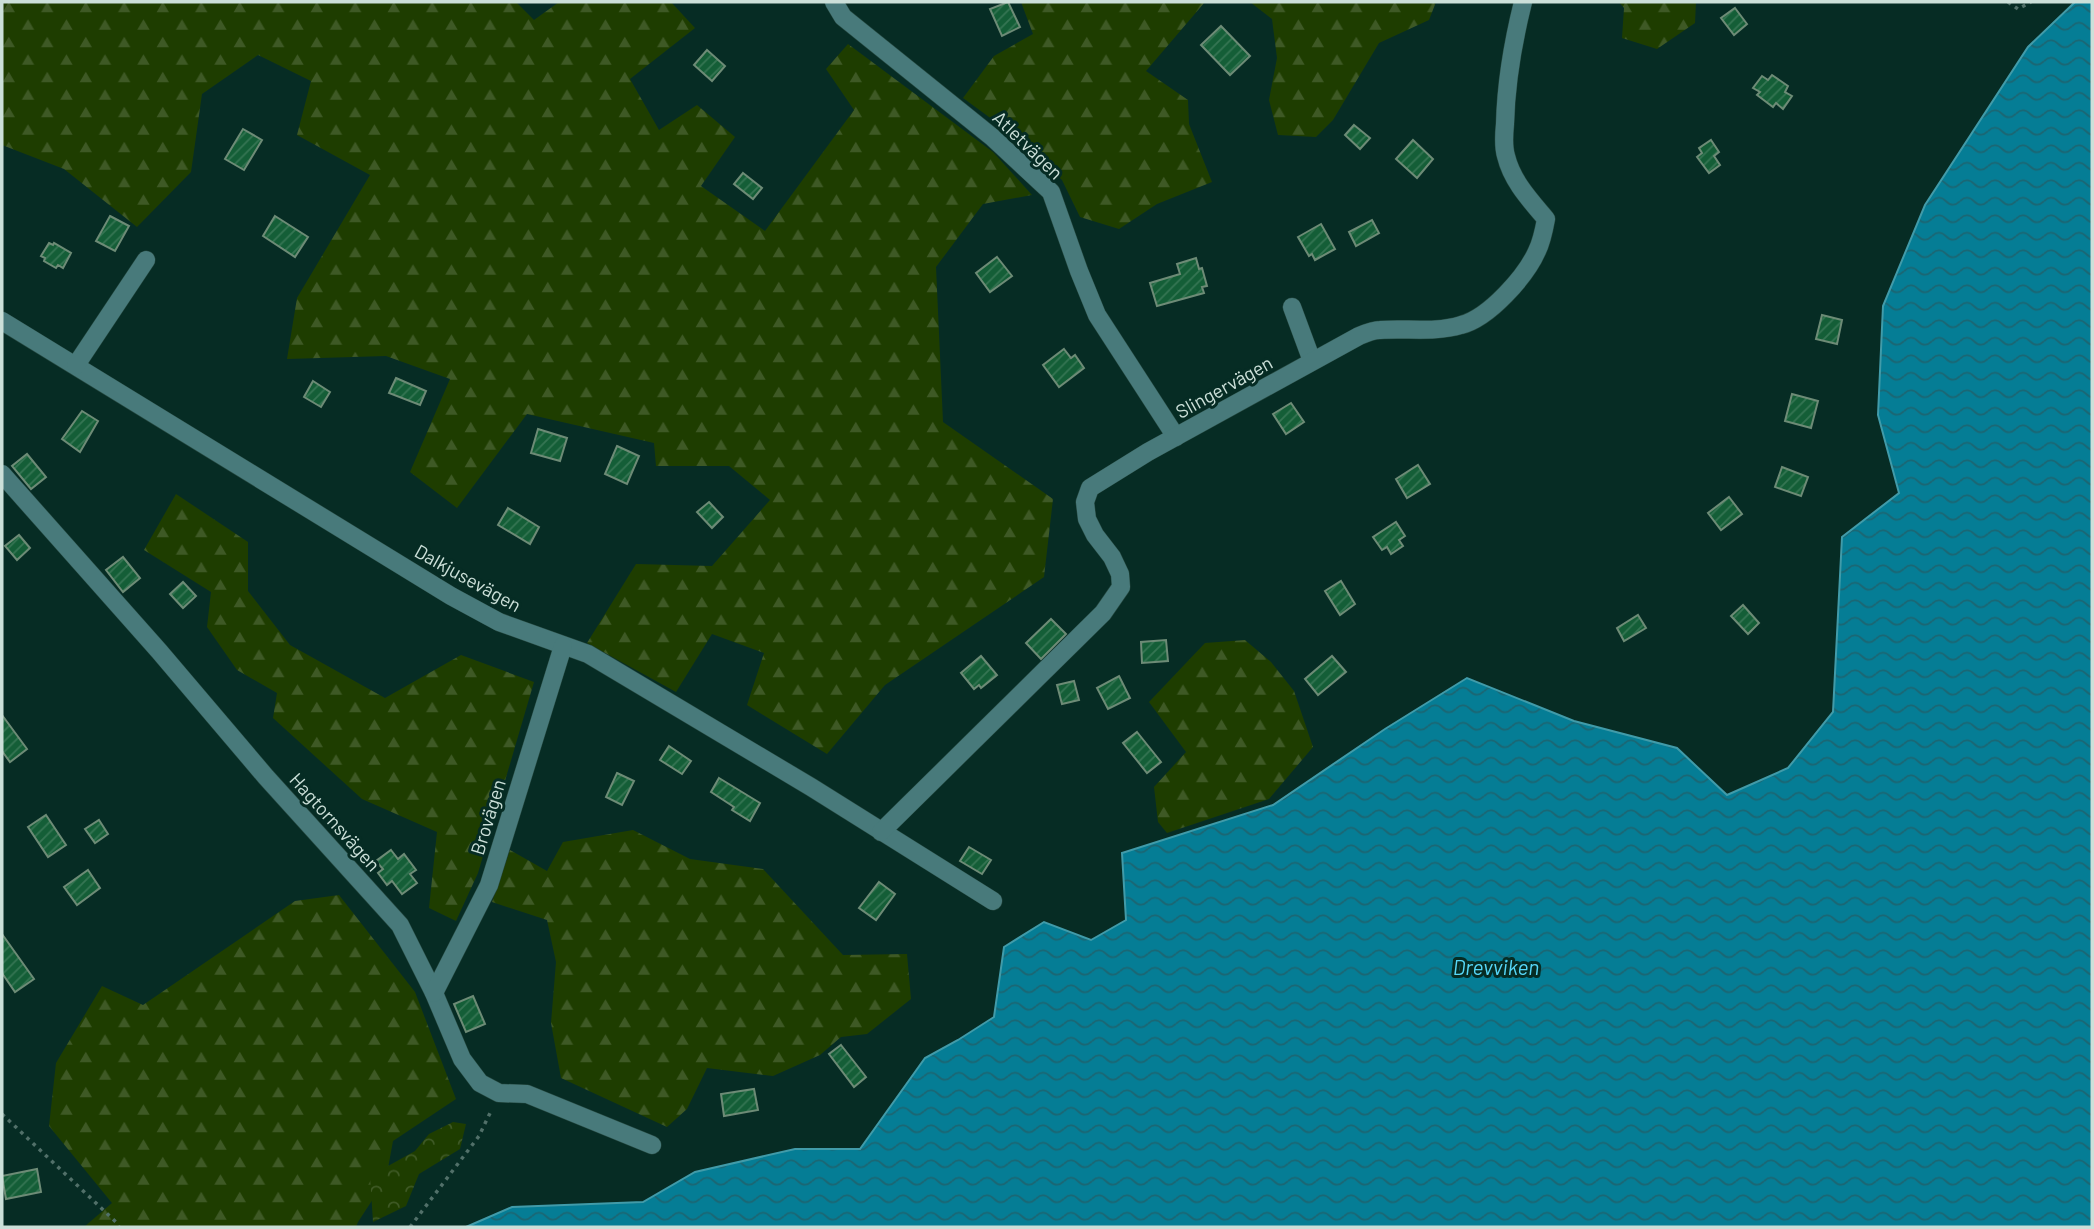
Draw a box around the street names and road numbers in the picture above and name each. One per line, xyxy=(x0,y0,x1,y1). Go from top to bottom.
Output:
street label: Atletvägen xyxy=(989,106,1068,184)
street label: Slingervägen xyxy=(1171,350,1276,423)
street label: Dalkjusevägen xyxy=(411,539,525,616)
street label: Hagtornsvägen xyxy=(285,768,385,875)
street label: Brovägen xyxy=(465,776,510,857)

